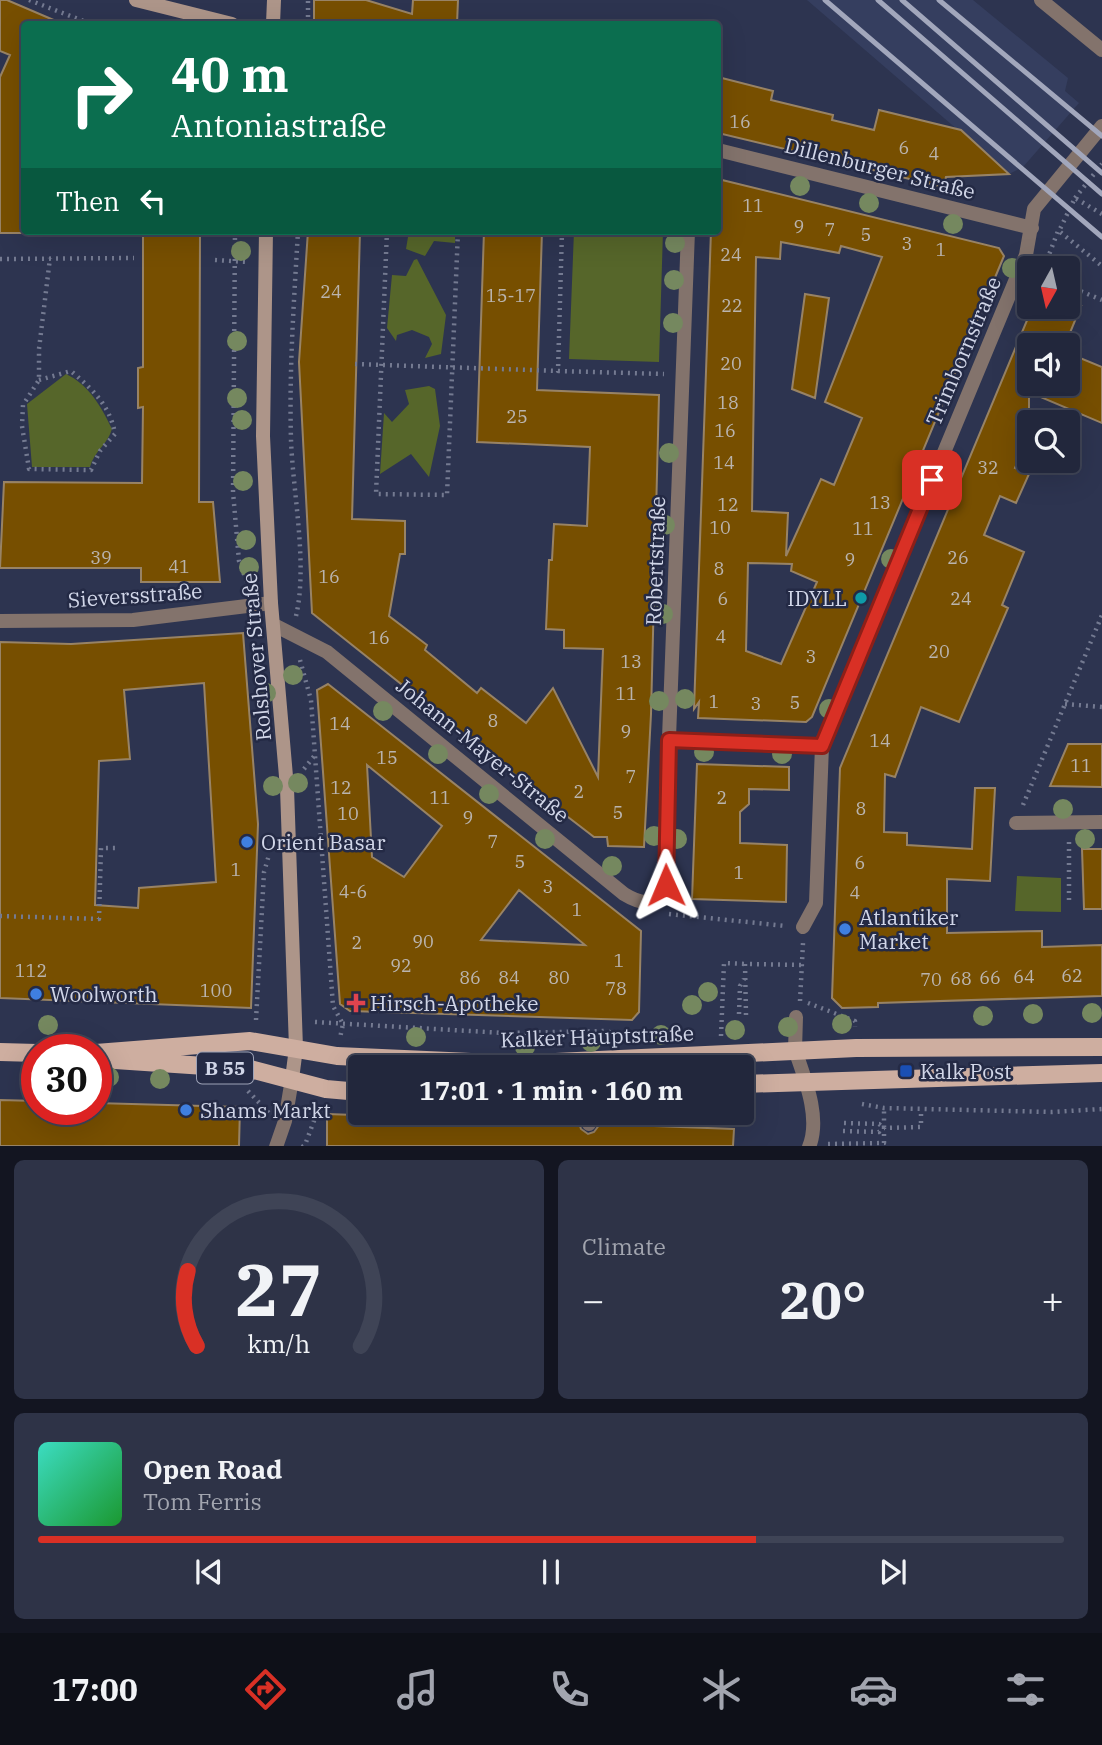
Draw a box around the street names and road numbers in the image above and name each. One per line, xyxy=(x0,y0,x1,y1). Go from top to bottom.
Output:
street label: Dillenburger Straße xyxy=(782,131,978,205)
street label: Trimbornstraße xyxy=(919,272,1007,430)
street label: Robertstraße xyxy=(639,496,671,626)
street label: Rolshover Straße xyxy=(235,572,277,742)
street label: Sieversstraße xyxy=(67,576,203,614)
street label: Johann-Mayer-Straße xyxy=(391,671,575,829)
street label: Kalker Hauptstraße xyxy=(500,1019,694,1053)
road number: B 55 xyxy=(197,1052,253,1084)

